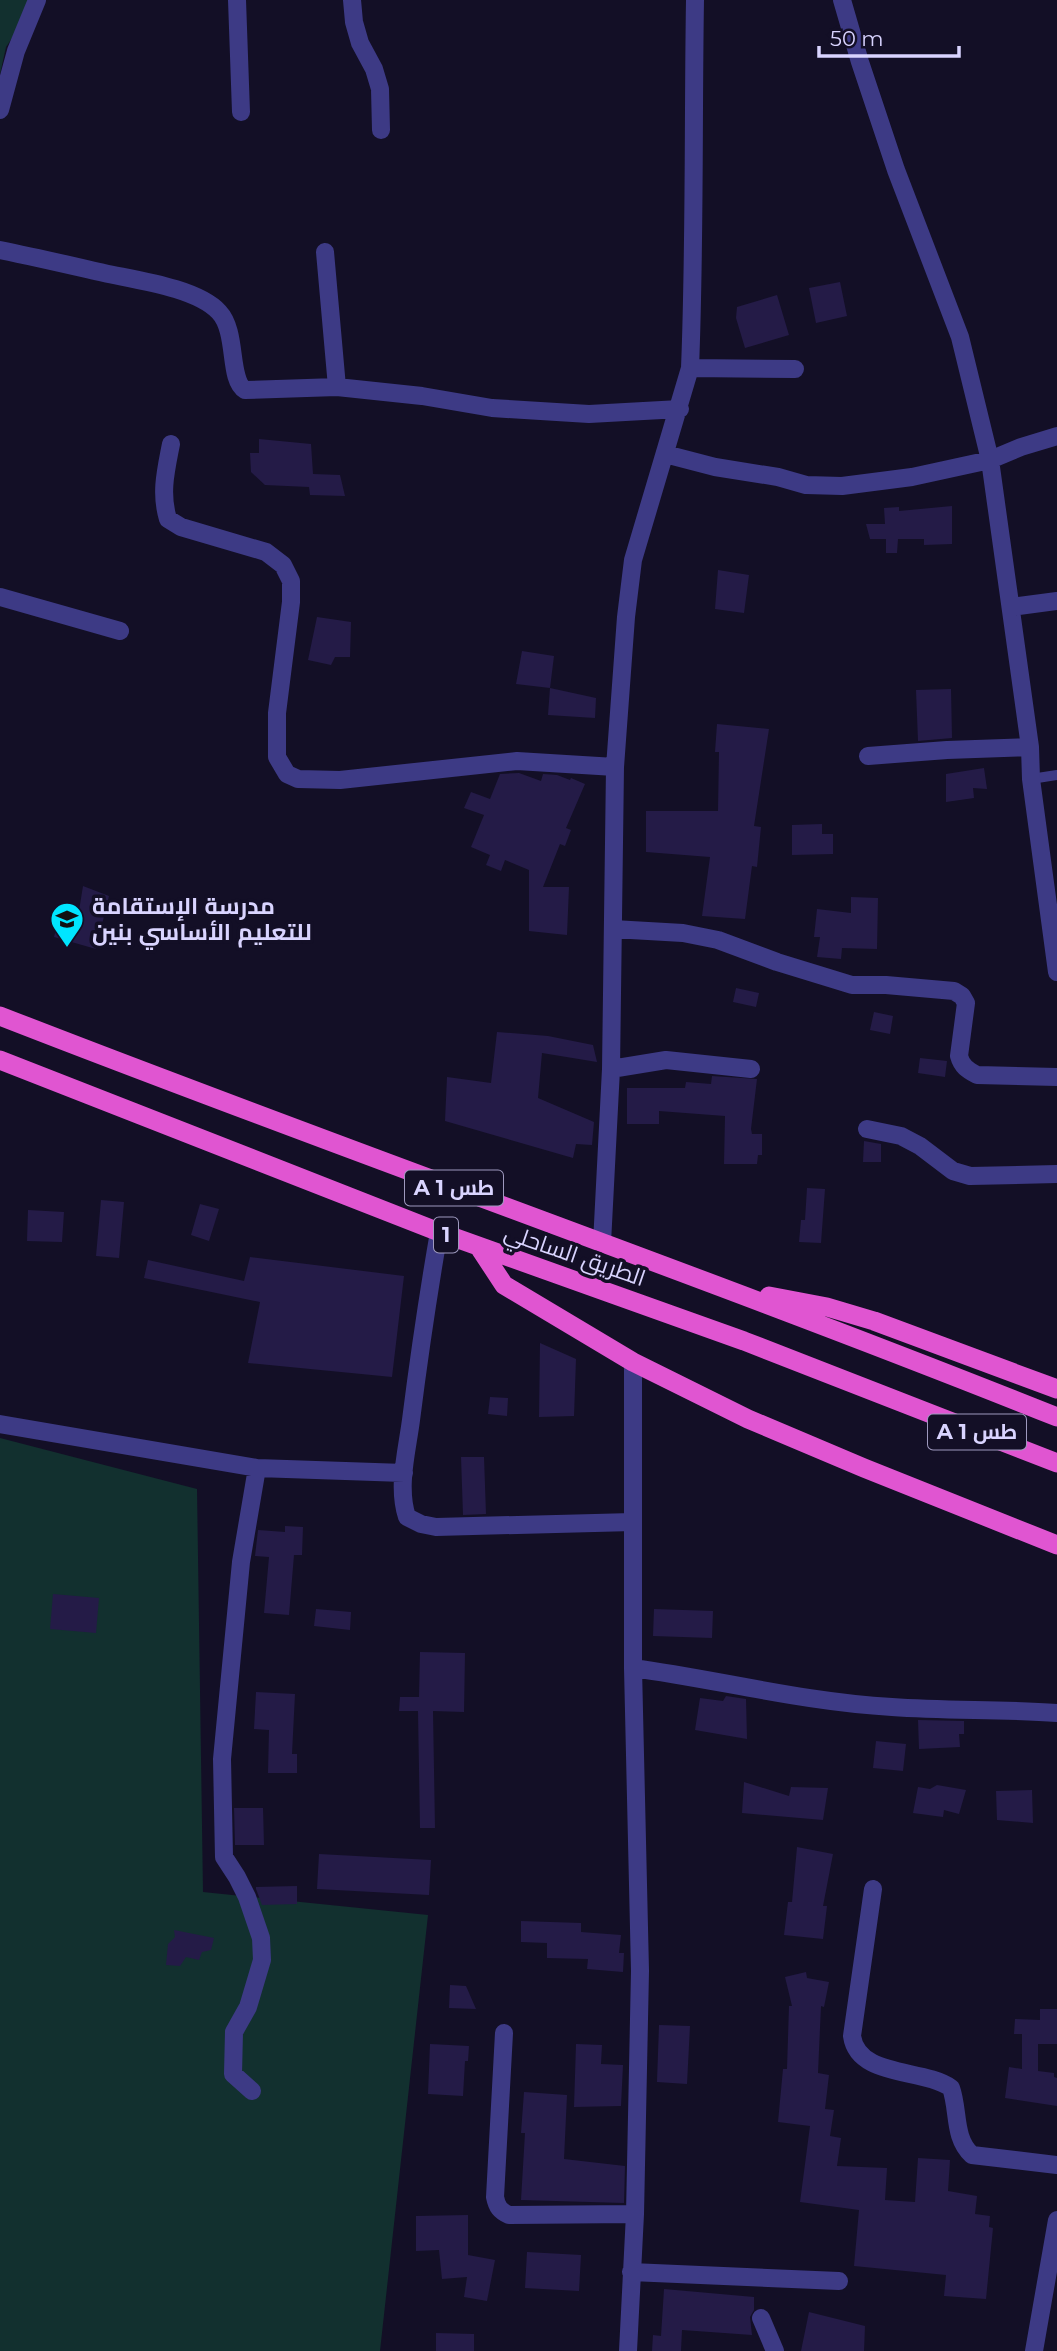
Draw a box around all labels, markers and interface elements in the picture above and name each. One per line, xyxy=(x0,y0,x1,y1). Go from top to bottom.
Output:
scale bar xyxy=(819,14,959,58)
text: 50 m xyxy=(830,26,884,51)
place label: مدرسة اﻹستقامة للتعليم اﻷساسي بنين xyxy=(92,892,312,950)
school or university icon: مدرسة اﻹستقامة للتعليم اﻷساسي بنين xyxy=(48,900,86,949)
road number: A 1 طس xyxy=(405,1170,503,1206)
road number: 1 xyxy=(434,1218,458,1252)
street label: الطريق الساحلي xyxy=(500,1218,649,1296)
road number: A 1 طس xyxy=(928,1414,1026,1450)

